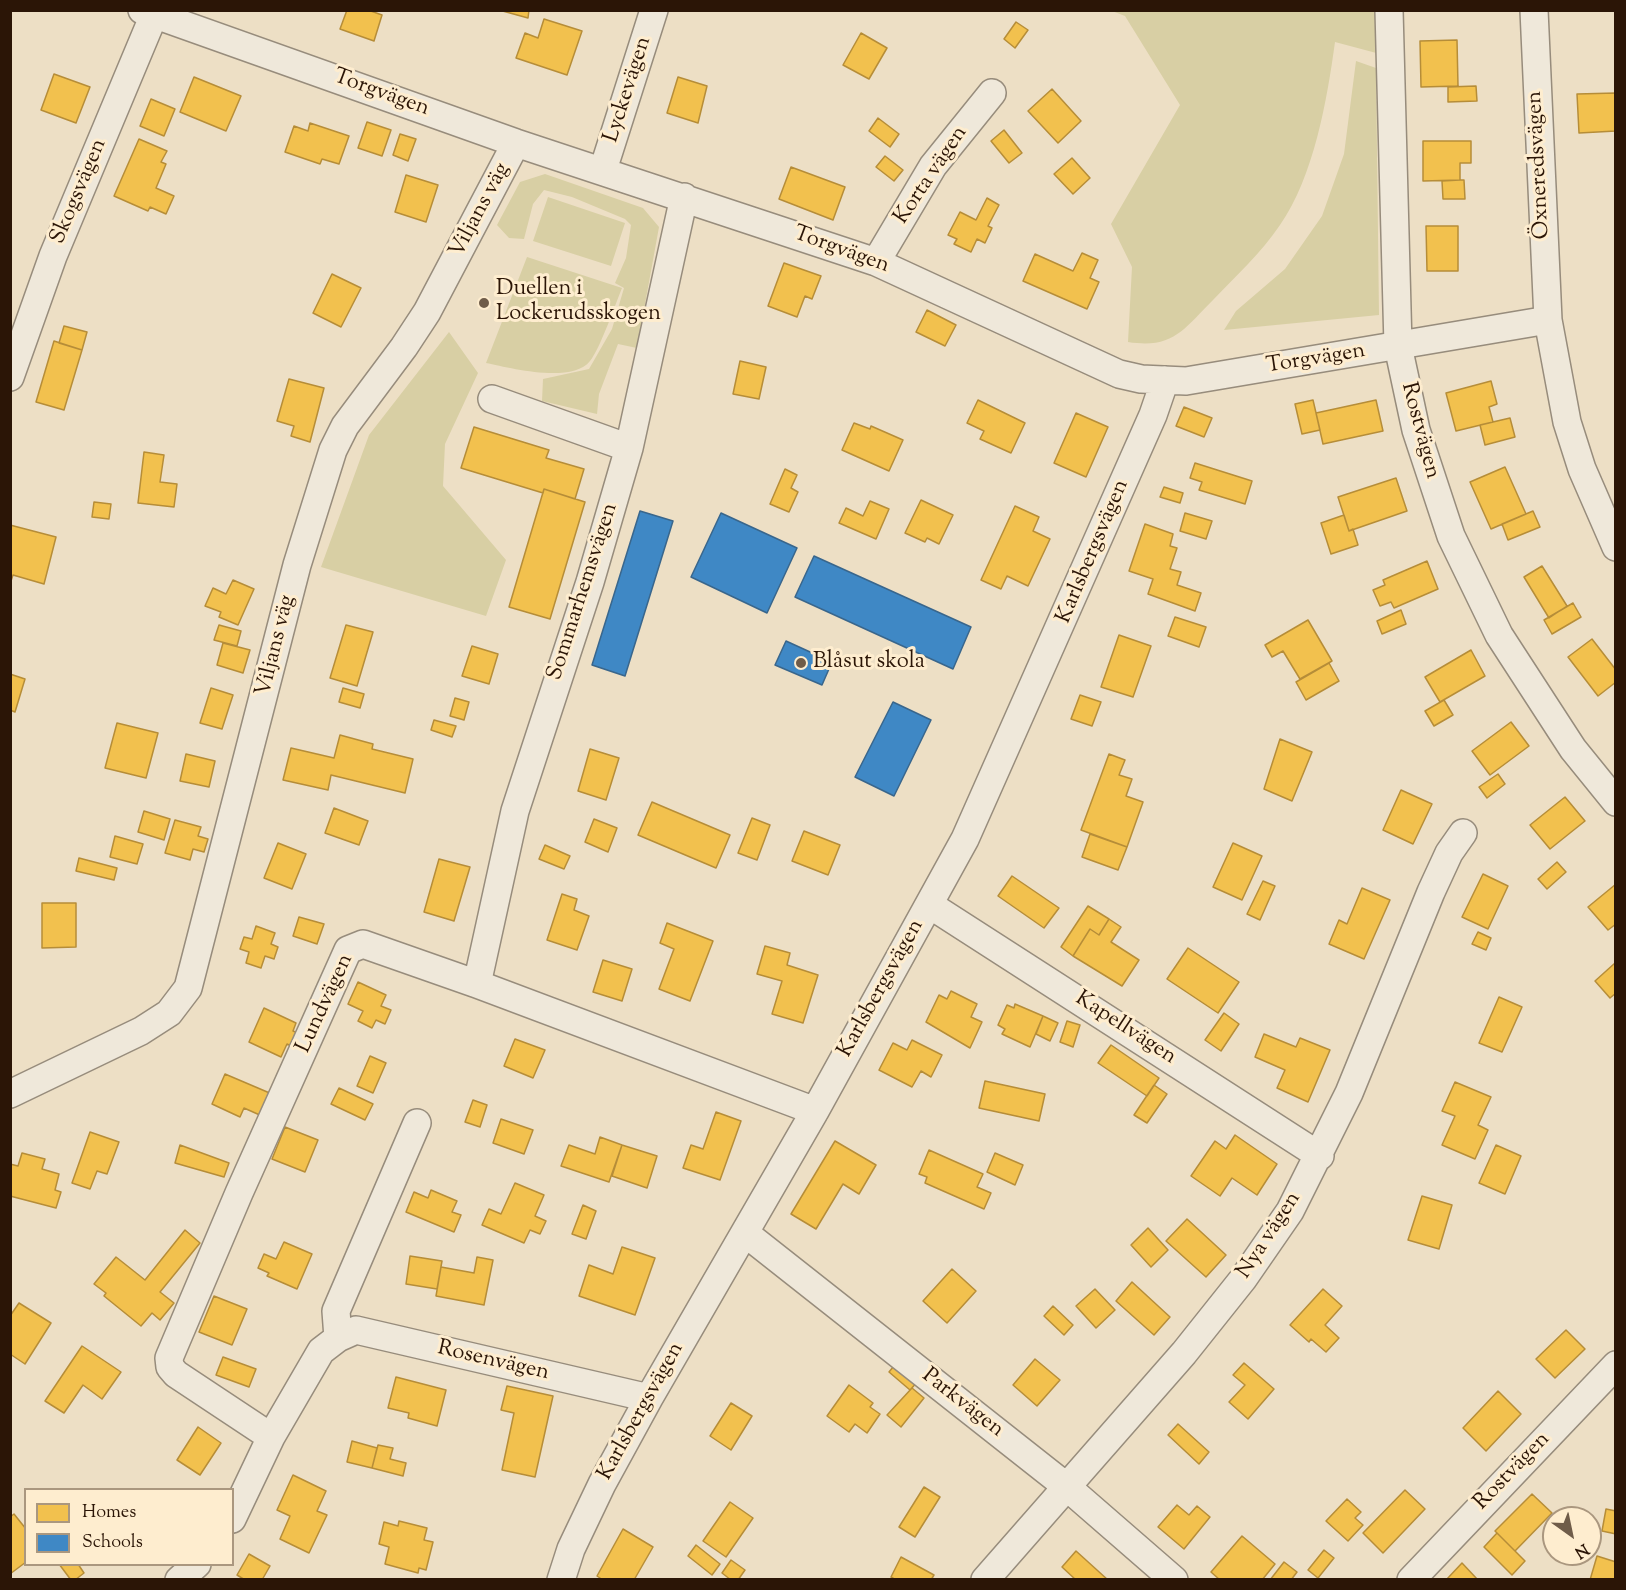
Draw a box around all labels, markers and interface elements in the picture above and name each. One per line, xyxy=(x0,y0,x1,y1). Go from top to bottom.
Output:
street label: Lyckevägen xyxy=(599,34,659,146)
street label: Torgvägen xyxy=(330,65,432,123)
street label: Öxneredsvägen xyxy=(1523,90,1557,240)
street label: Korta vägen xyxy=(890,122,974,230)
street label: Skogsvägen xyxy=(46,136,114,248)
street label: Viljans väg xyxy=(445,159,517,263)
street label: Torgvägen xyxy=(790,222,892,280)
place label: Duellen i Lockerudsskogen xyxy=(496,277,661,328)
marker: Duellen i Lockerudsskogen xyxy=(477,296,491,310)
street label: Torgvägen xyxy=(1265,339,1367,381)
street label: Rostvägen xyxy=(1393,380,1445,482)
street label: Karlsbergsvägen xyxy=(1052,476,1136,628)
street label: Sommarhemsvägen xyxy=(543,500,625,684)
street label: Viljans väg xyxy=(252,593,302,699)
place label: Blåsut skola xyxy=(813,650,925,676)
marker: Blåsut skola xyxy=(794,656,808,670)
street label: Karlsbergsvägen xyxy=(833,915,931,1063)
street label: Lundvägen xyxy=(292,950,360,1058)
street label: Kapellvägen xyxy=(1069,986,1181,1072)
street label: Nya vägen xyxy=(1232,1188,1308,1284)
street label: Rosenvägen xyxy=(435,1336,551,1388)
street label: Karlsbergsvägen xyxy=(593,1338,691,1486)
street label: Parkvägen xyxy=(916,1364,1008,1444)
street label: Rostvägen xyxy=(1469,1427,1557,1517)
legend xyxy=(24,1488,234,1566)
text: Homes xyxy=(82,1500,136,1526)
north arrow xyxy=(1542,1506,1602,1566)
text: Schools xyxy=(82,1530,143,1556)
text: N xyxy=(1569,1537,1593,1563)

